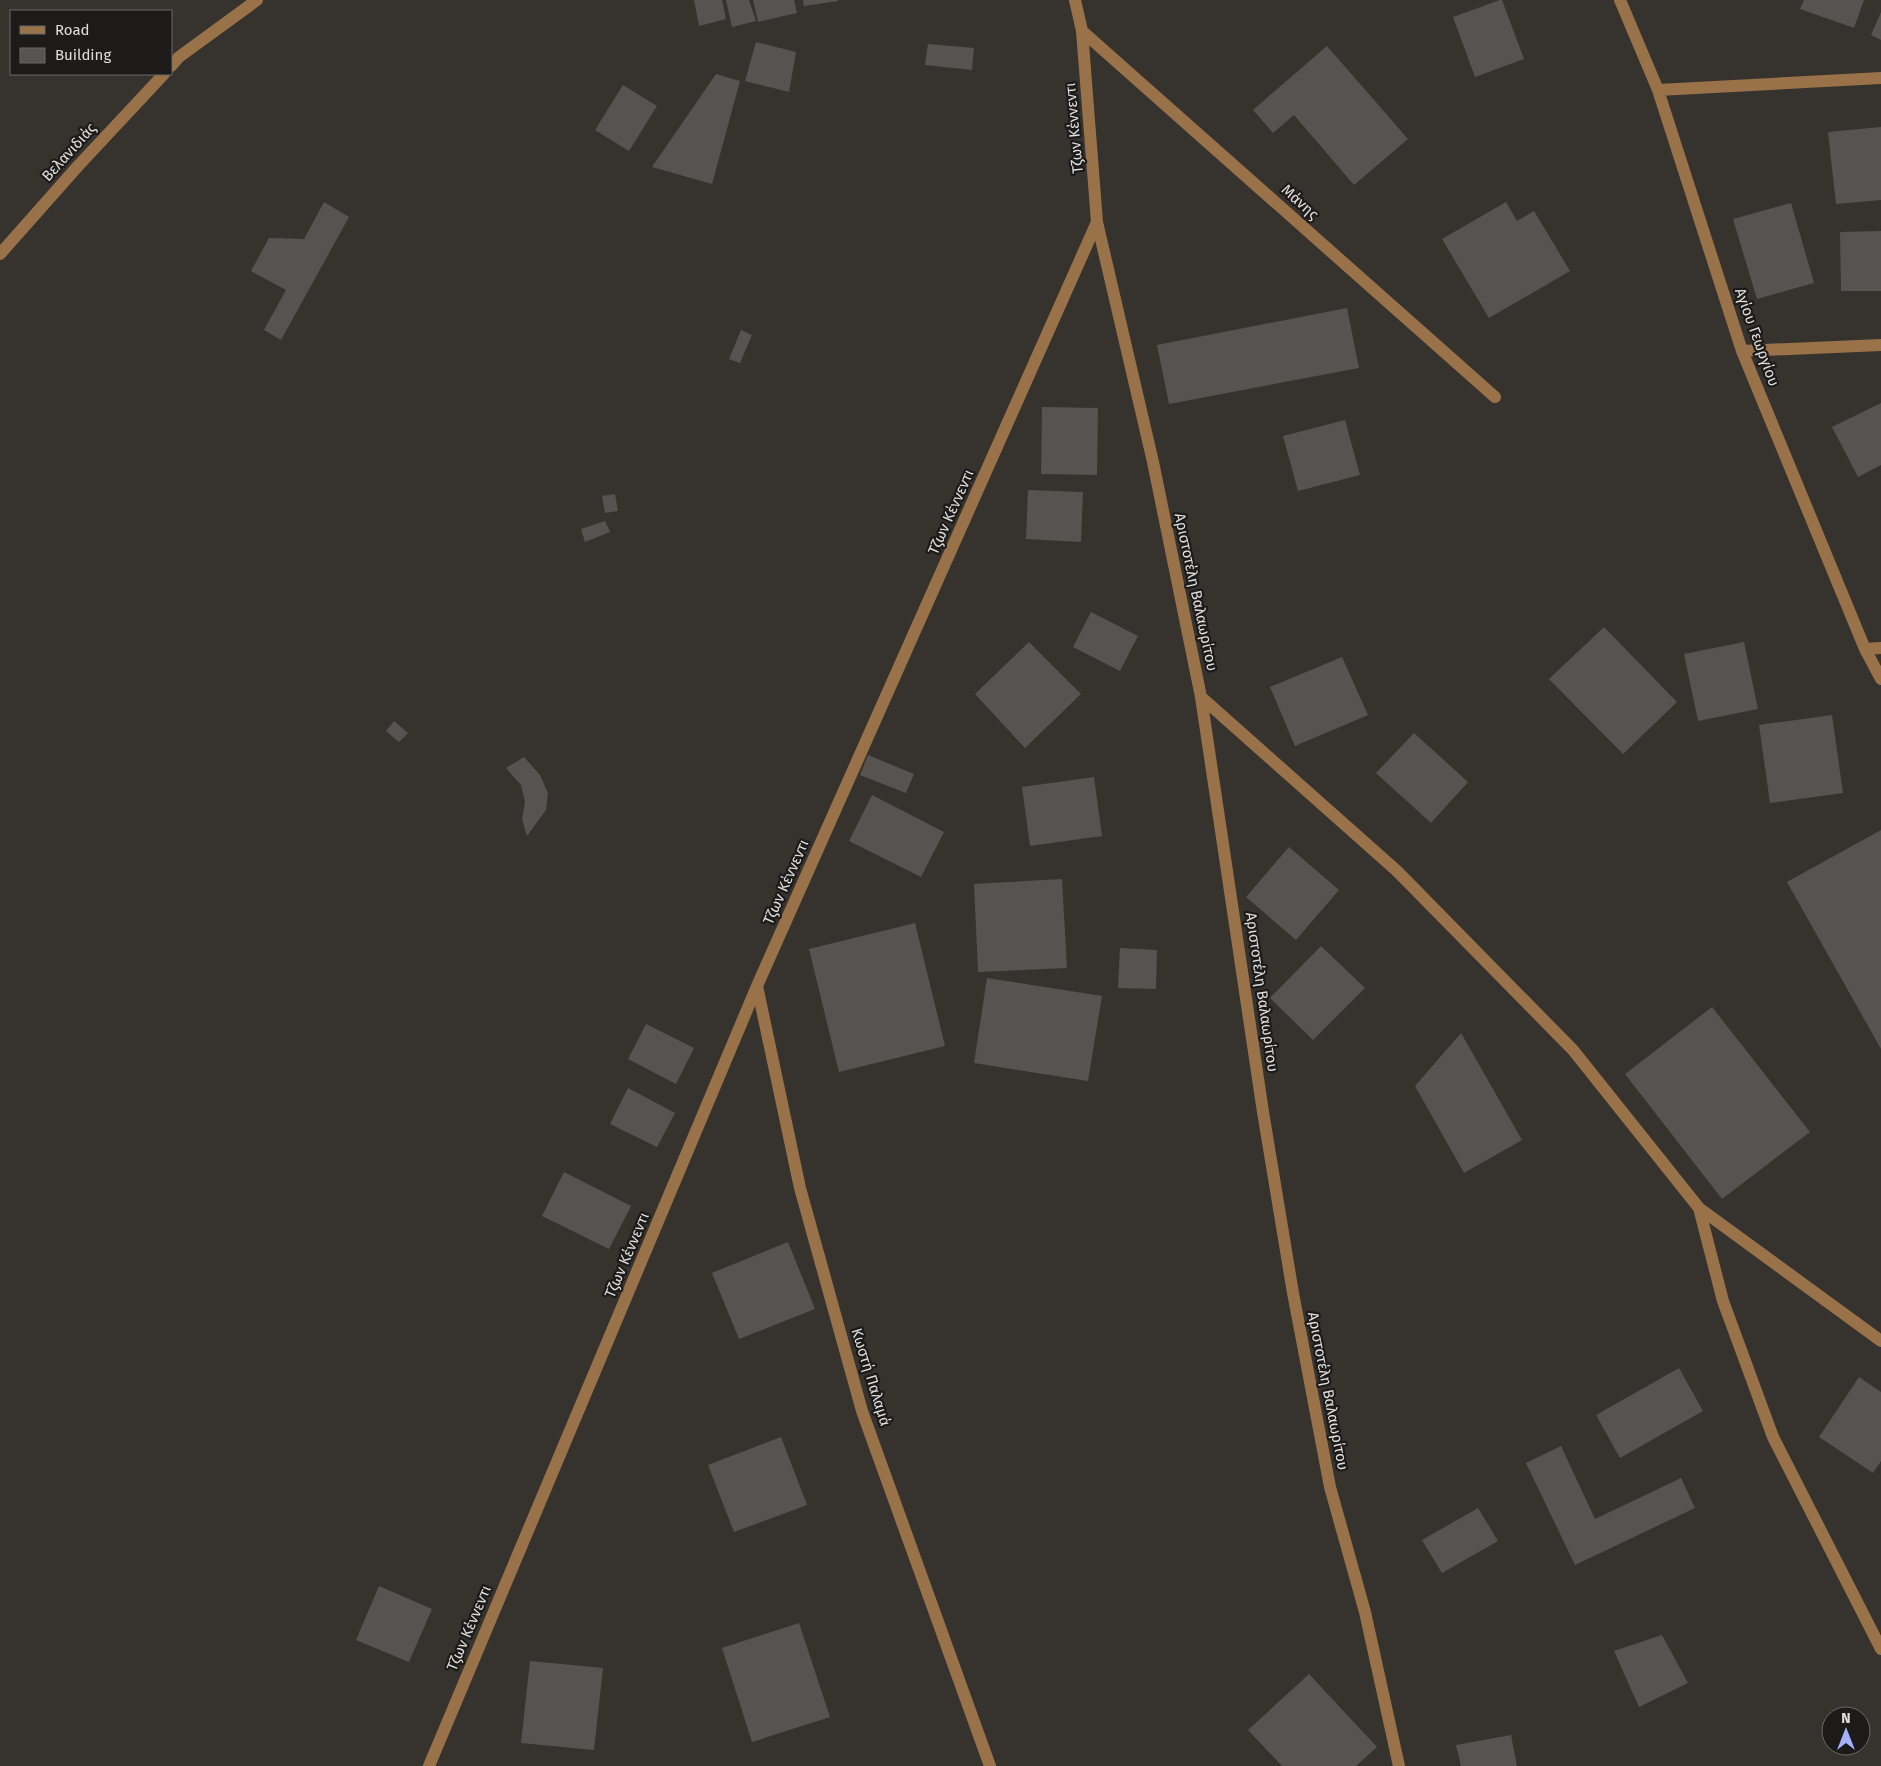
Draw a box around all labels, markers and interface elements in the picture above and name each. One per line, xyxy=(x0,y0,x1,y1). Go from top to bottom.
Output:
legend xyxy=(10,10,172,75)
text: Road xyxy=(55,21,90,39)
text: Building xyxy=(55,46,111,64)
street label: Τζων Κέννεντι xyxy=(1061,82,1087,174)
street label: Βελανιδιάς xyxy=(38,119,100,185)
street label: Μάνης xyxy=(1278,181,1322,223)
street label: Αγίου Γεωργίου xyxy=(1731,285,1783,389)
street label: Τζων Κέννεντι xyxy=(924,467,978,557)
street label: Αριστοτέλη Βαλαωρίτου xyxy=(1170,511,1222,673)
street label: Τζων Κέννεντι xyxy=(759,837,813,927)
street label: Αριστοτέλη Βαλαωρίτου xyxy=(1242,911,1282,1073)
street label: Τζων Κέννεντι xyxy=(601,1210,653,1300)
street label: Αριστοτέλη Βαλαωρίτου xyxy=(1304,1310,1352,1472)
street label: Κωστή Παλαμά xyxy=(848,1326,894,1428)
street label: Τζων Κέννεντι xyxy=(443,1583,495,1673)
north arrow xyxy=(1821,1706,1871,1756)
text: N xyxy=(1841,1710,1851,1727)

